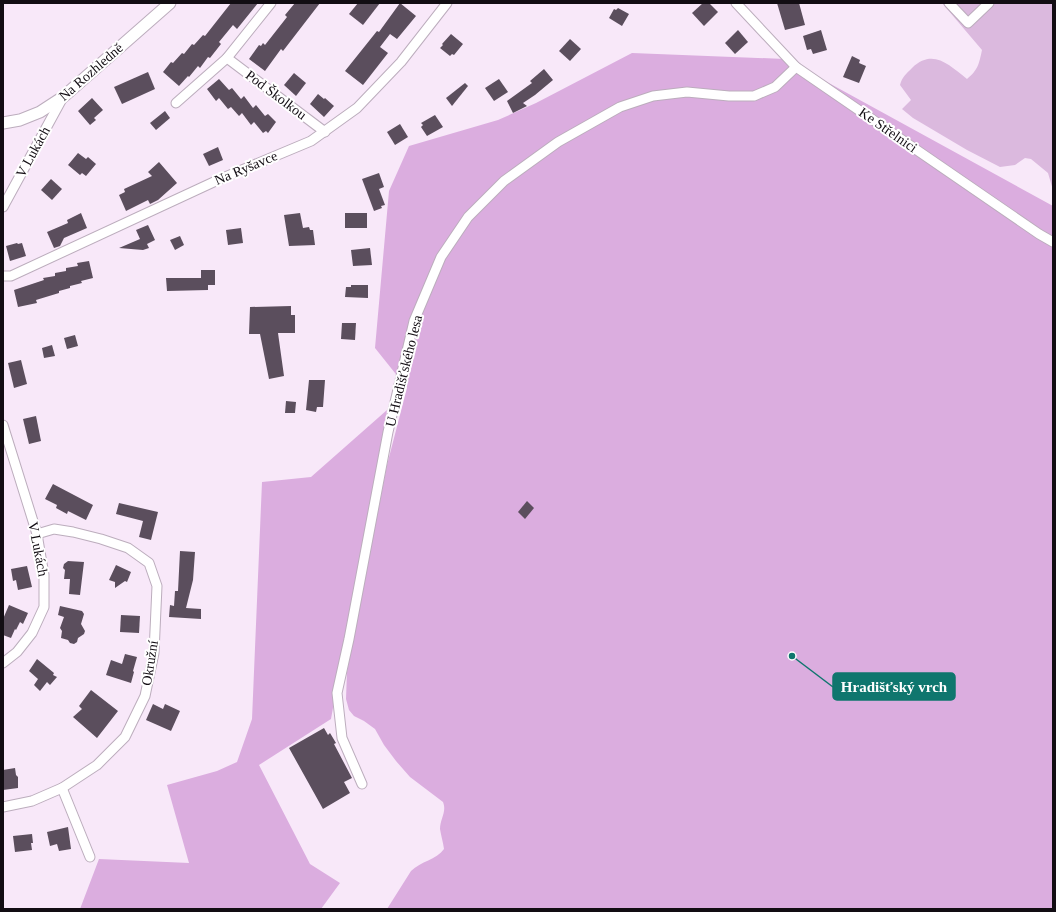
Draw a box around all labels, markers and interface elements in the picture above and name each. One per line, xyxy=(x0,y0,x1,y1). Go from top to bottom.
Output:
street label: Na Rozhledně xyxy=(56,40,126,104)
street label: Pod Školkou xyxy=(243,67,310,123)
street label: Ke Střelnici xyxy=(856,105,920,155)
street label: V Lukách xyxy=(13,124,53,180)
street label: Na Ryšavce xyxy=(212,148,280,188)
street label: U Hradišťského lesa xyxy=(383,313,425,429)
street label: V Lukách xyxy=(25,520,51,578)
street label: Okružní xyxy=(139,639,161,687)
callout: Hradišťský vrch xyxy=(833,673,955,700)
text: Hradišťský vrch xyxy=(841,679,948,695)

